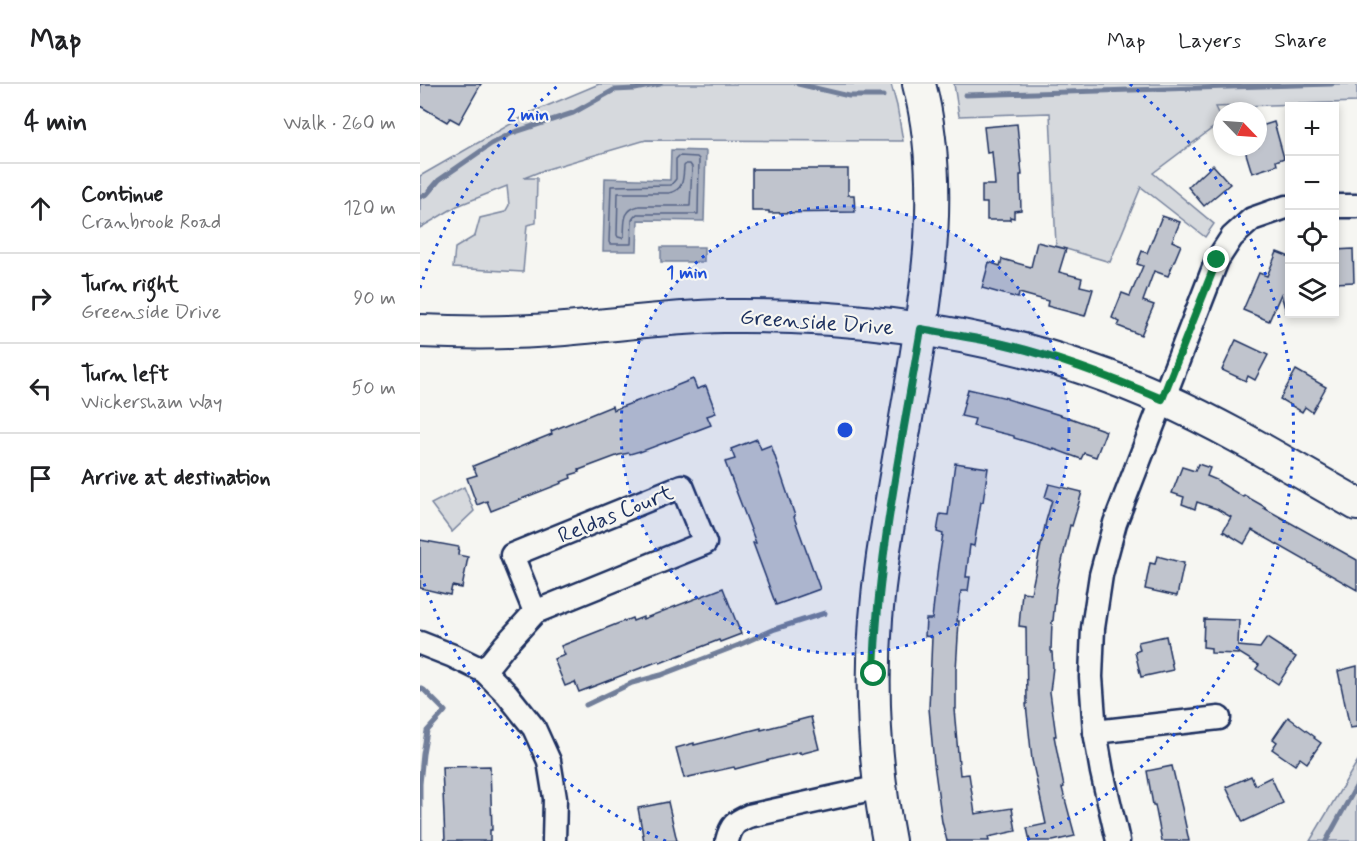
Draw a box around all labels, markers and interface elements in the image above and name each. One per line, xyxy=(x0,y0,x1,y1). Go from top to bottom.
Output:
text: Map xyxy=(30,23,81,60)
text: Map xyxy=(1107,27,1145,55)
text: Layers xyxy=(1178,27,1241,55)
text: Share xyxy=(1274,27,1327,55)
north arrow xyxy=(1213,102,1267,156)
map controls xyxy=(1285,102,1339,318)
button: + xyxy=(1285,102,1339,156)
text: 2 min xyxy=(507,103,549,127)
text: 4 min xyxy=(24,106,87,140)
text: Walk · 260 m xyxy=(283,110,396,137)
button: − xyxy=(1285,156,1339,210)
text: Continue xyxy=(81,181,163,209)
icon: ahead xyxy=(24,192,57,225)
text: 120 m xyxy=(343,195,396,222)
text: Cranbrook Road xyxy=(81,209,221,236)
button: locate xyxy=(1285,210,1339,264)
route end xyxy=(1203,246,1229,272)
text: 1 min xyxy=(666,261,708,285)
button: layers xyxy=(1285,264,1339,318)
text: Turn right xyxy=(81,271,179,299)
icon: right xyxy=(24,282,57,315)
text: 90 m xyxy=(353,285,396,312)
text: Greenside Drive xyxy=(81,299,221,326)
street label: Greenside Drive xyxy=(739,304,895,342)
text: Turn left xyxy=(81,361,169,389)
icon: left xyxy=(24,372,57,405)
text: 50 m xyxy=(351,375,396,402)
text: Wickersham Way xyxy=(81,389,223,416)
centre of rings xyxy=(835,420,855,440)
icon: arrive xyxy=(24,462,57,495)
text: Arrive at destination xyxy=(81,464,271,492)
street label: Reldas Court xyxy=(554,479,678,551)
route start xyxy=(860,660,886,686)

